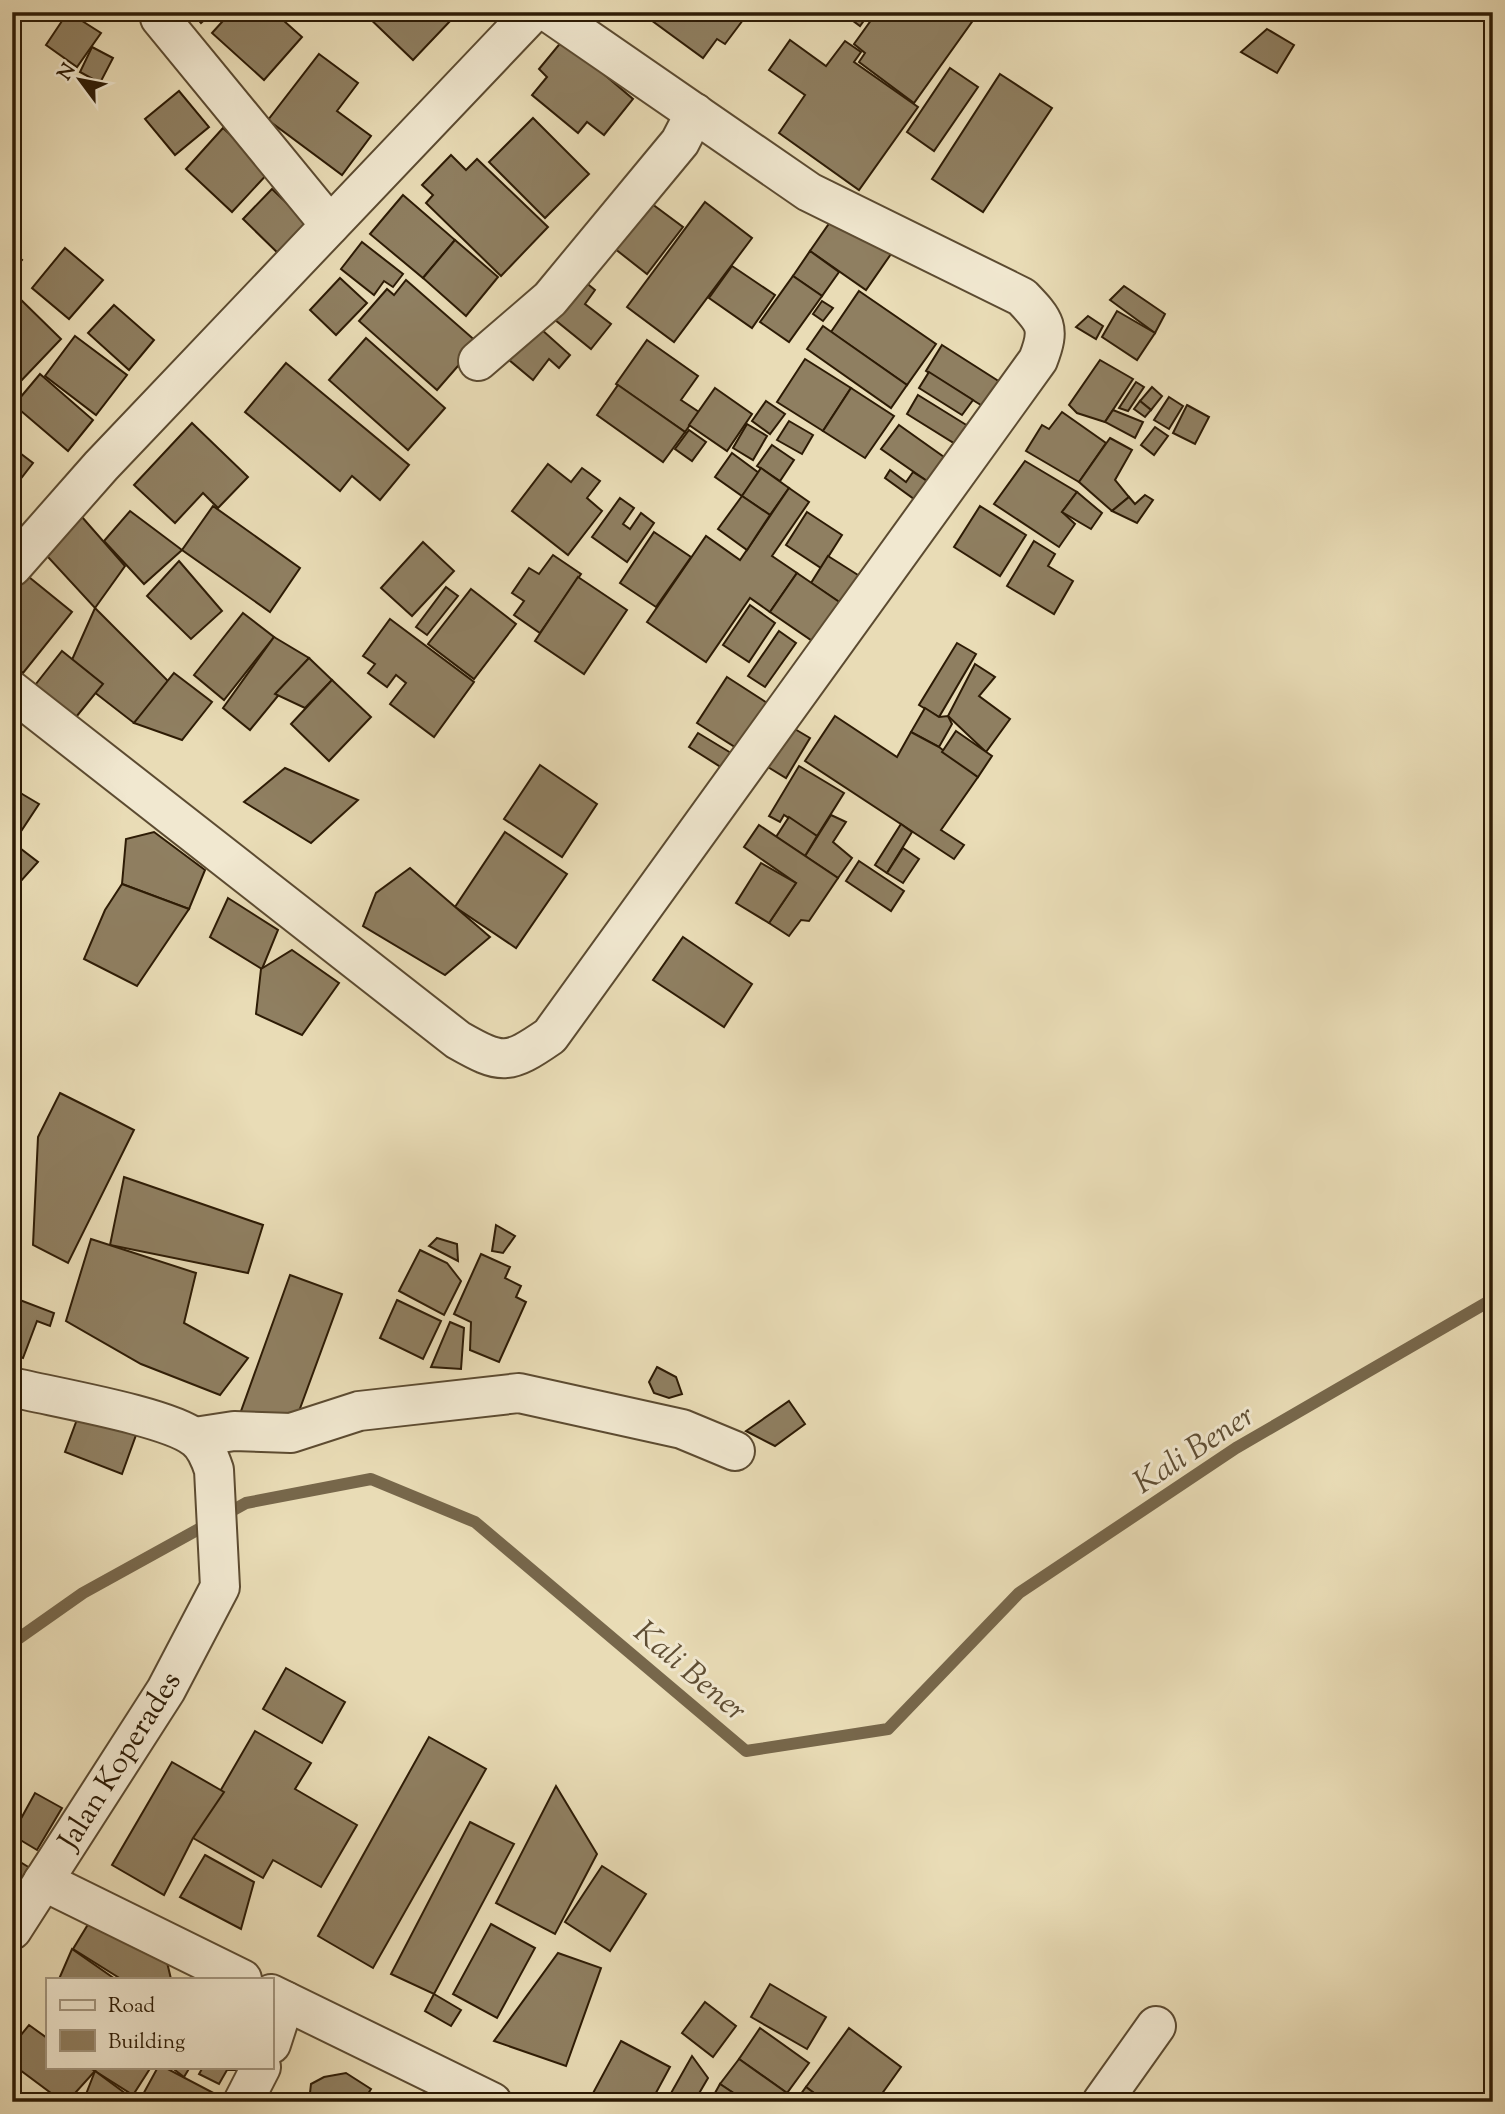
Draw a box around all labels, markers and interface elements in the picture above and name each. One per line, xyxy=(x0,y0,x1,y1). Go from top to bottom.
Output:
north arrow xyxy=(46,46,116,116)
text: N xyxy=(52,59,83,86)
water label: Kali Bener xyxy=(1125,1394,1264,1507)
water label: Kali Bener xyxy=(622,1611,756,1734)
street label: Jalan Koperades xyxy=(48,1664,193,1861)
legend xyxy=(46,1978,273,2068)
text: Road xyxy=(108,1992,155,2022)
text: Building xyxy=(108,2028,185,2058)

